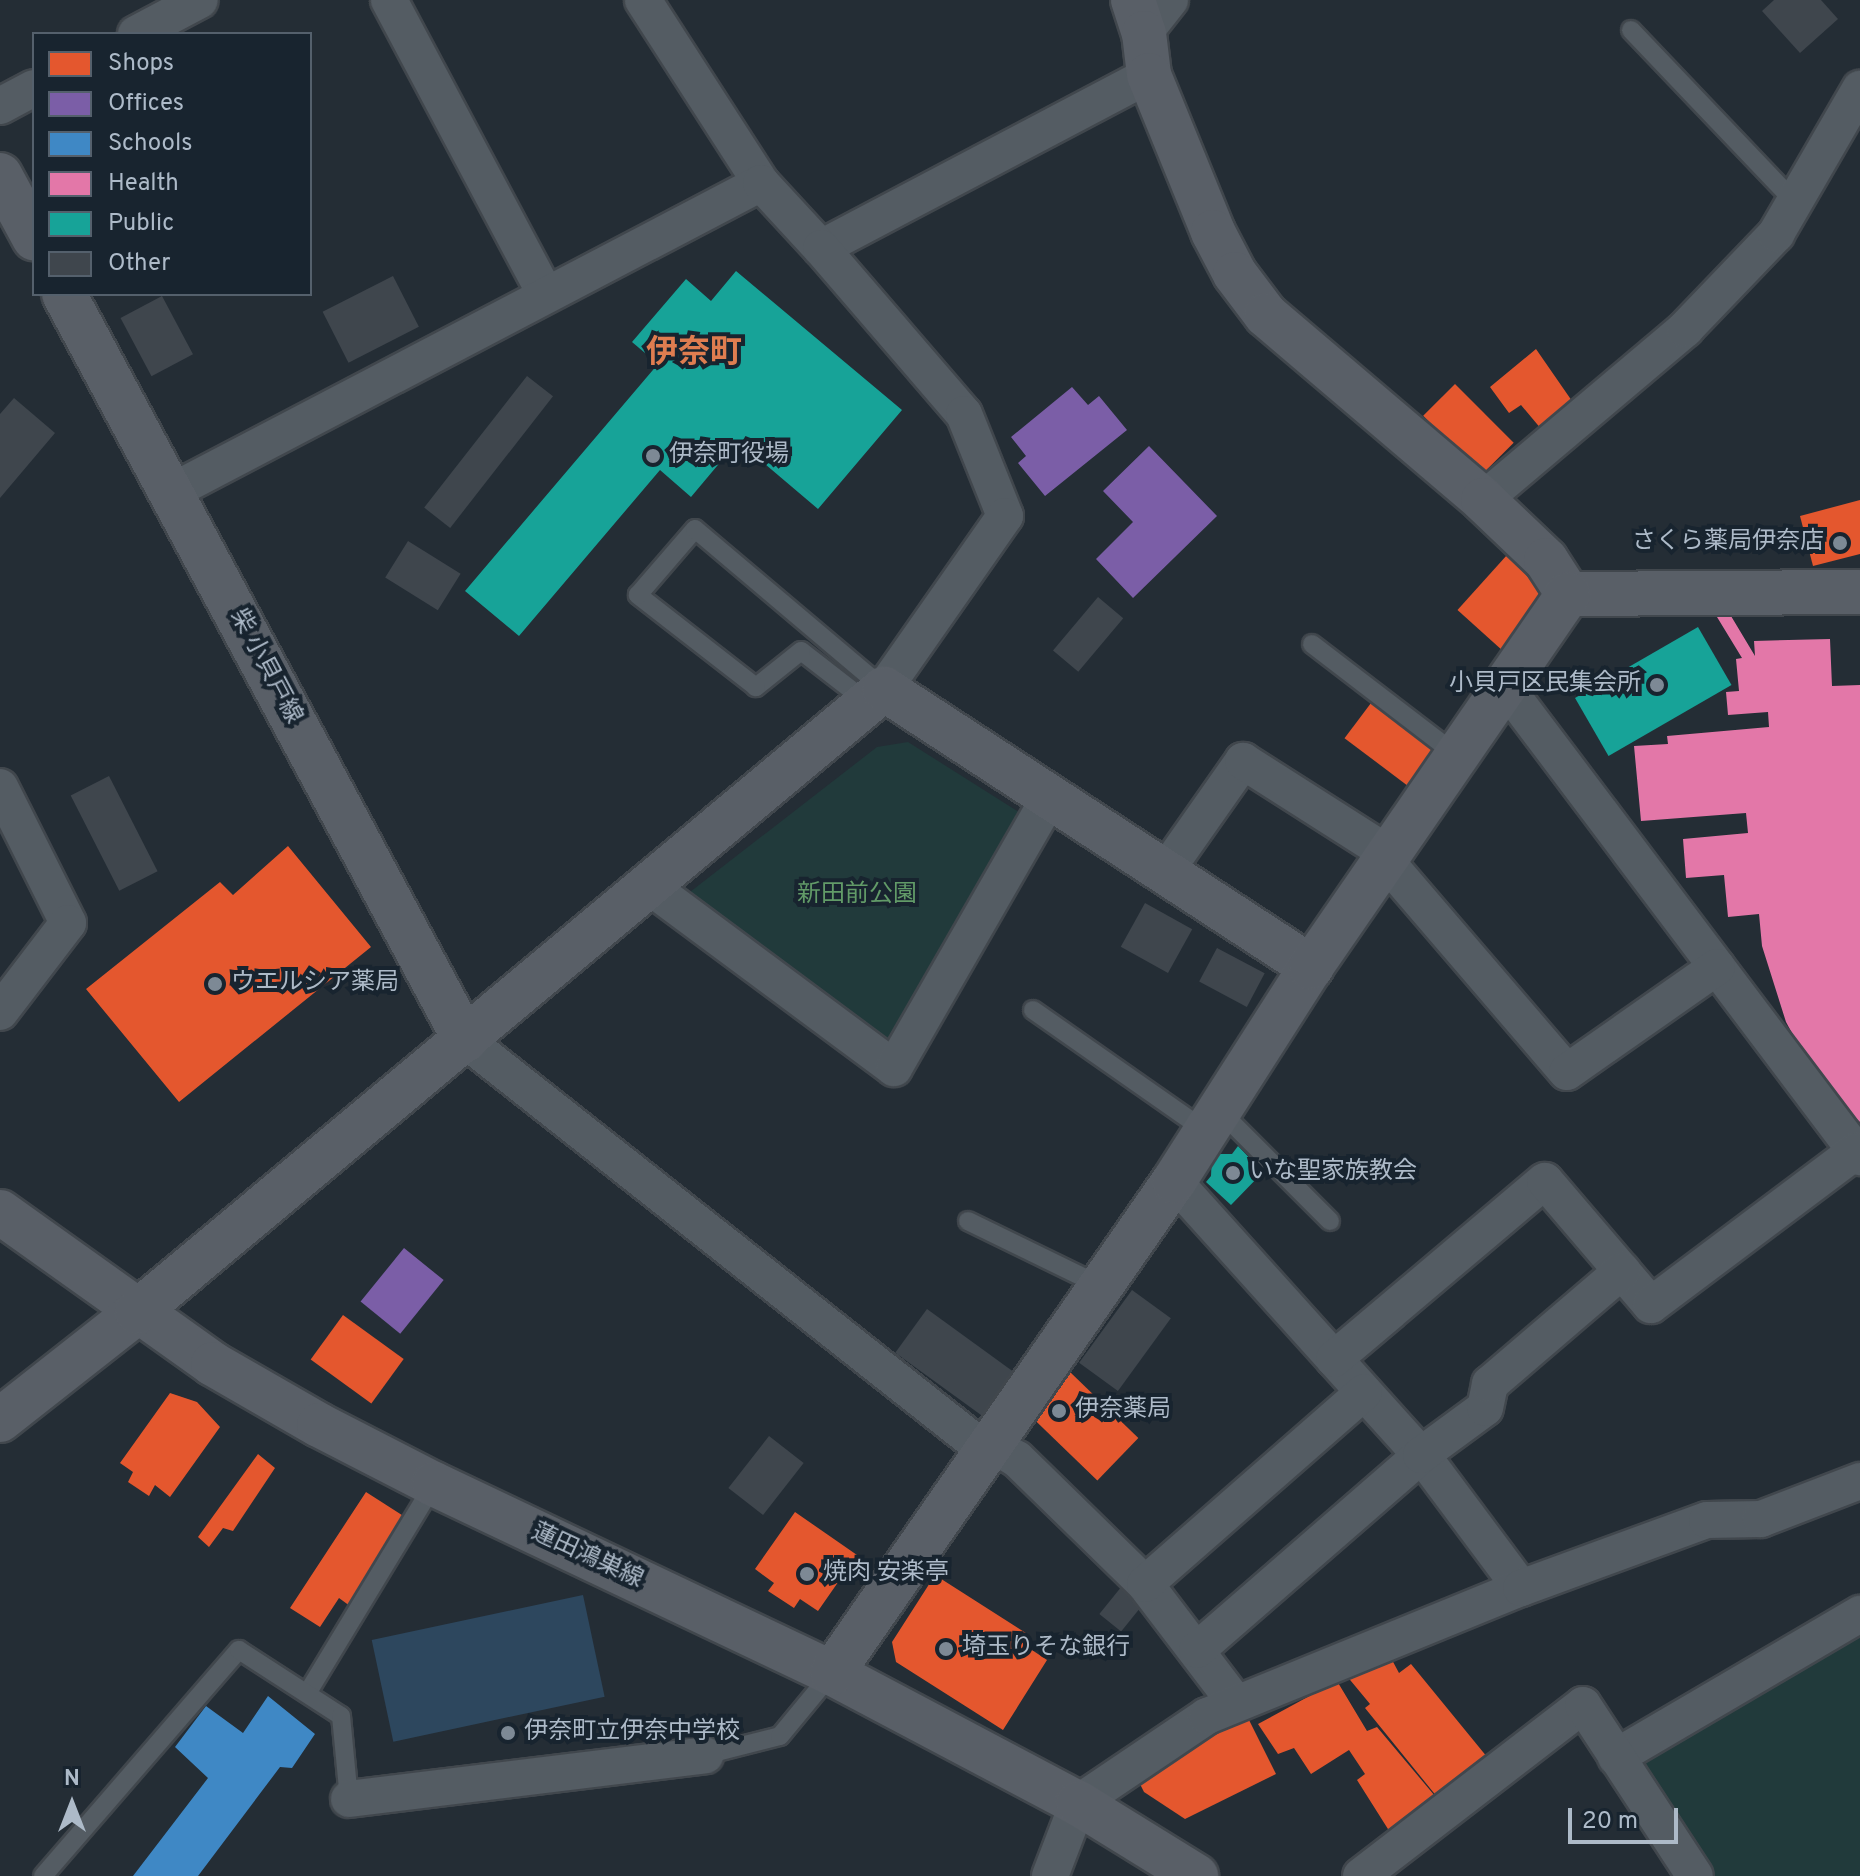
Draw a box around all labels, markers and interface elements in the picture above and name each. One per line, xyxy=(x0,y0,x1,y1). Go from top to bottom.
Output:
legend xyxy=(32,32,312,296)
text: Shops xyxy=(108,49,174,79)
text: Offices xyxy=(108,89,184,119)
text: Schools xyxy=(108,129,193,159)
text: Health xyxy=(108,169,179,199)
text: Public xyxy=(108,209,174,239)
text: Other xyxy=(108,249,170,279)
district label: 伊奈町 xyxy=(646,335,742,373)
place label: 伊奈町役場 xyxy=(669,442,789,470)
marker: 伊奈町役場 xyxy=(644,447,662,465)
place label: さくら薬局伊奈店 xyxy=(1632,529,1824,557)
marker: さくら薬局伊奈店 xyxy=(1831,534,1849,552)
street label: 柴 小貝戸線 xyxy=(223,605,307,729)
place label: 小貝戸区民集会所 xyxy=(1449,671,1641,699)
marker: 小貝戸区民集会所 xyxy=(1648,676,1666,694)
park label: 新田前公園 xyxy=(797,882,917,910)
place label: ウエルシア薬局 xyxy=(231,970,399,998)
marker: ウエルシア薬局 xyxy=(206,975,224,993)
place label: いな聖家族教会 xyxy=(1249,1159,1417,1187)
marker: いな聖家族教会 xyxy=(1224,1164,1242,1182)
place label: 伊奈薬局 xyxy=(1075,1397,1171,1425)
marker: 伊奈薬局 xyxy=(1050,1402,1068,1420)
street label: 蓮田鴻巣線 xyxy=(527,1519,647,1595)
place label: 焼肉 安楽亭 xyxy=(823,1560,949,1588)
marker: 焼肉 安楽亭 xyxy=(798,1565,816,1583)
place label: 埼玉りそな銀行 xyxy=(962,1635,1130,1663)
marker: 埼玉りそな銀行 xyxy=(937,1640,955,1658)
place label: 伊奈町立伊奈中学校 xyxy=(524,1719,740,1747)
marker: 伊奈町立伊奈中学校 xyxy=(499,1724,517,1742)
north arrow xyxy=(32,1764,112,1844)
text: N xyxy=(64,1766,80,1793)
scale bar xyxy=(1572,1792,1682,1842)
text: 20 m xyxy=(1582,1807,1638,1837)

